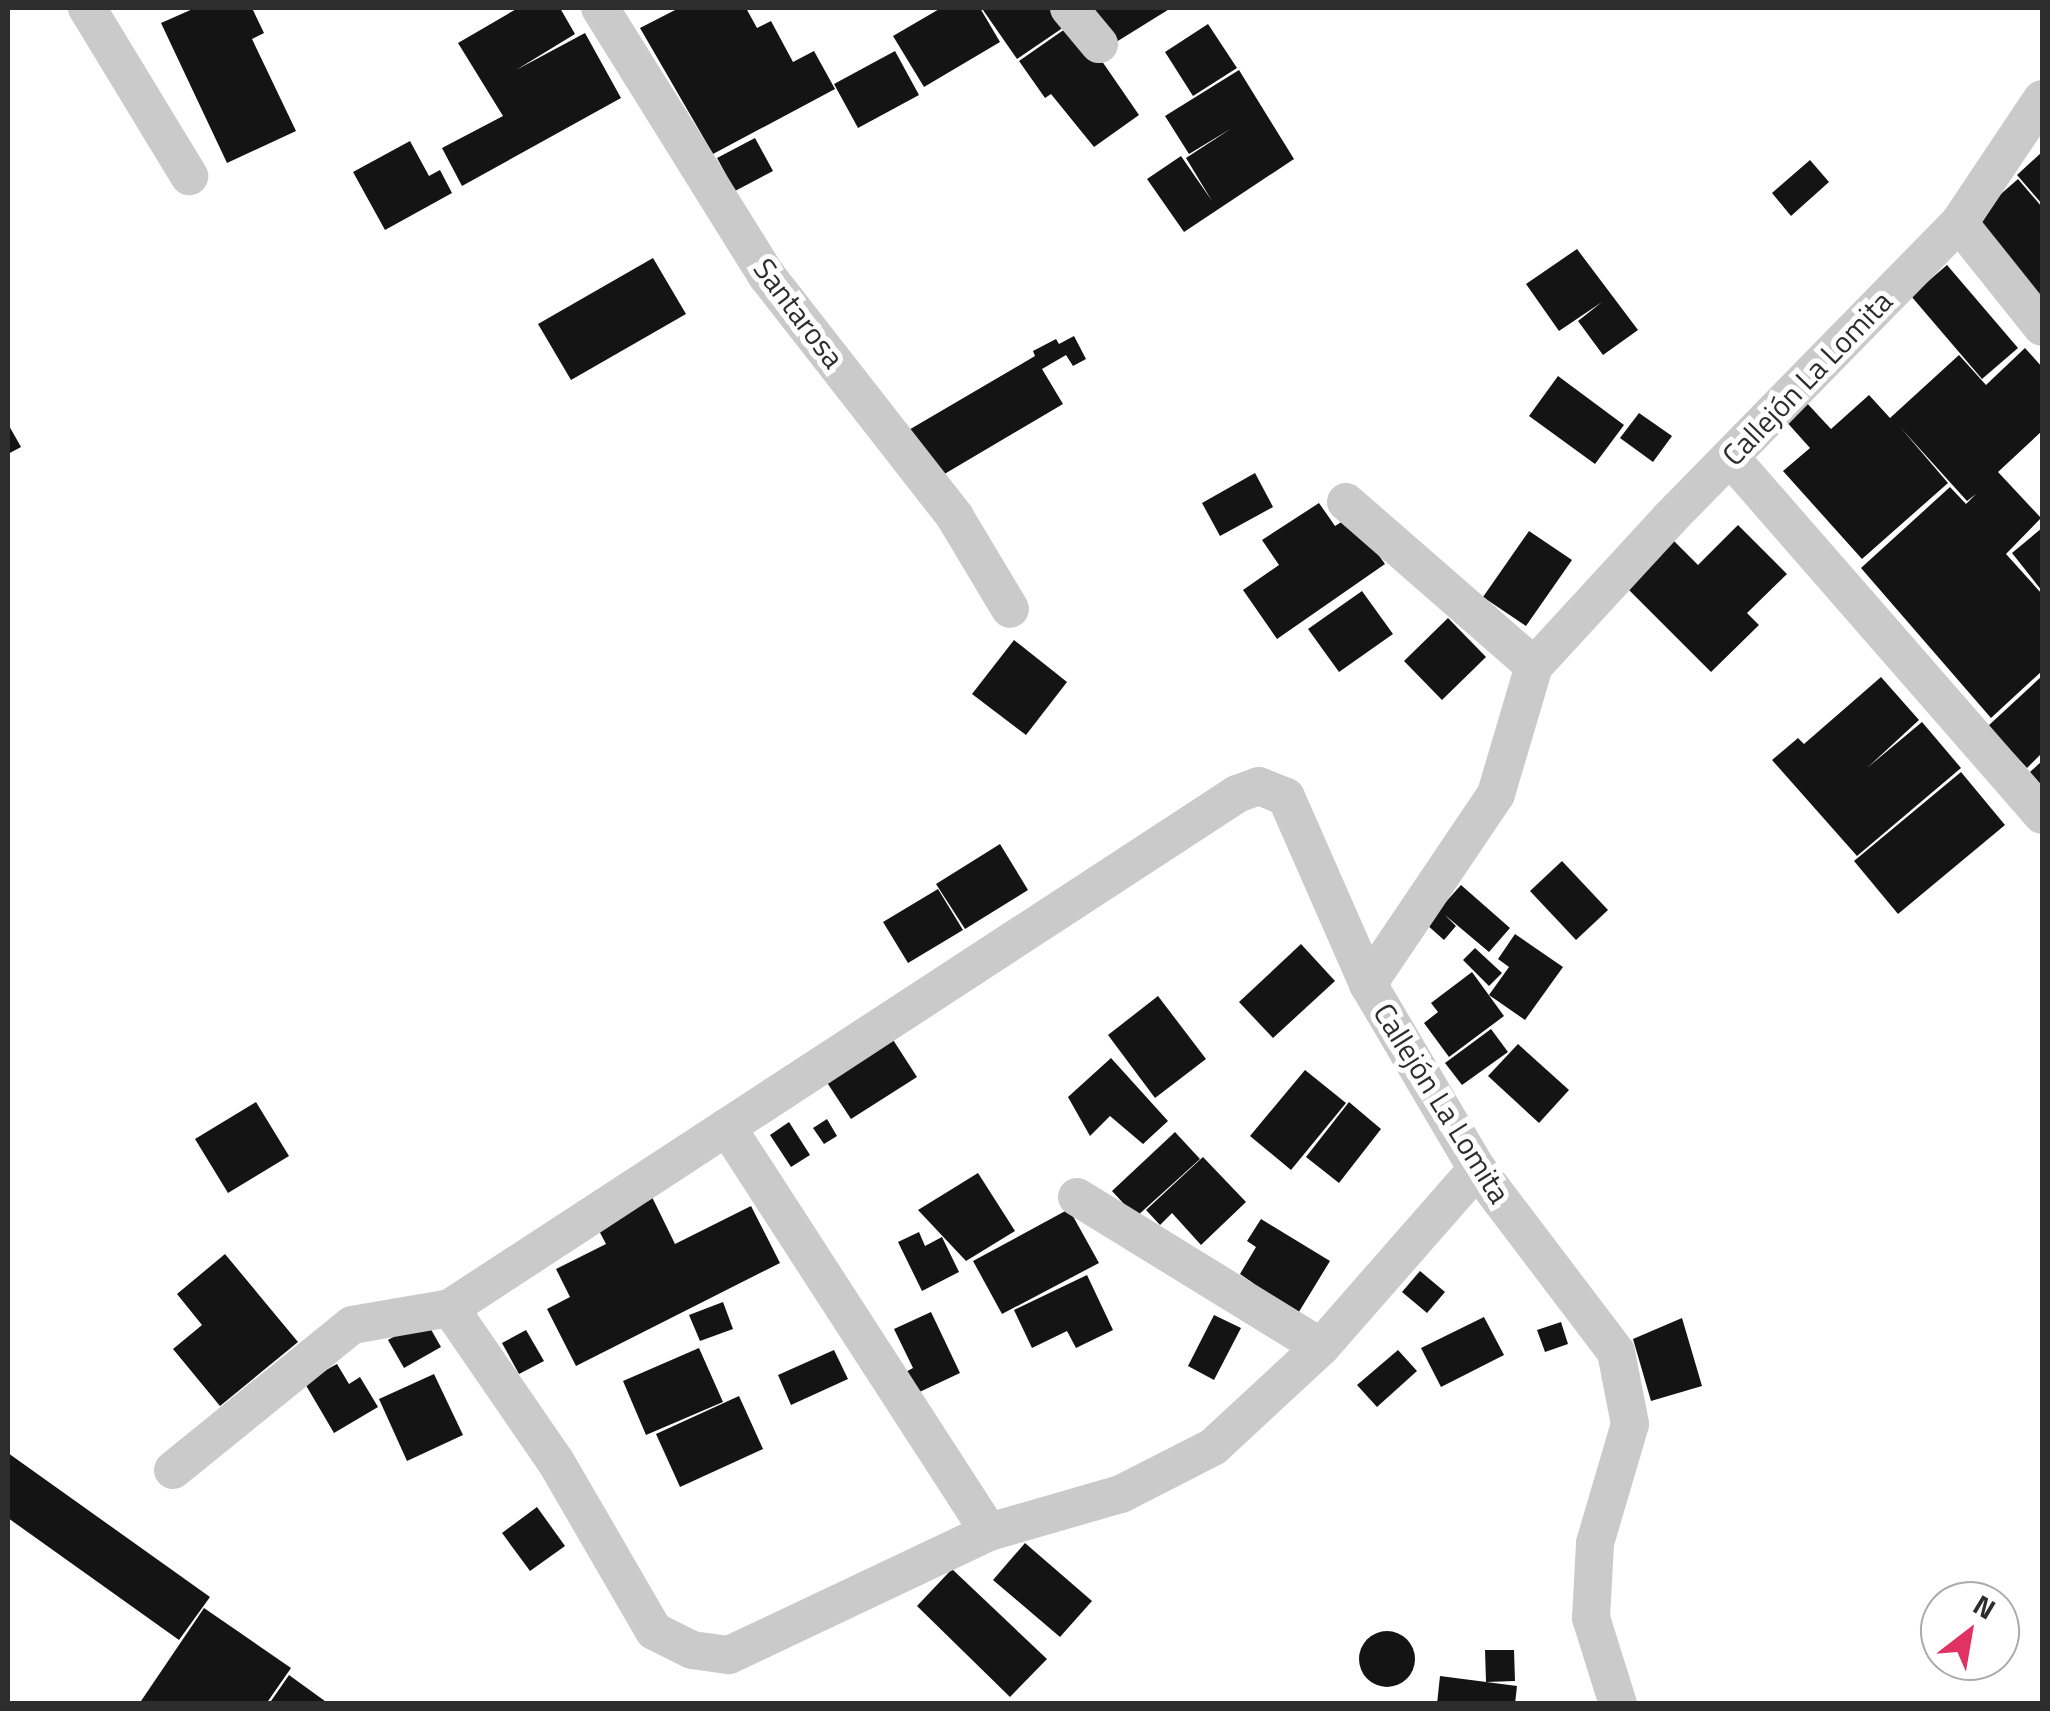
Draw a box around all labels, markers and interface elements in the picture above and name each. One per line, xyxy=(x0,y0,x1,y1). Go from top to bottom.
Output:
street label: Santarosa xyxy=(746,251,852,375)
street label: Callejón La Lomita xyxy=(1715,283,1899,473)
street label: Callejón La Lomita xyxy=(1366,996,1518,1210)
north arrow xyxy=(1920,1581,2020,1681)
text: N xyxy=(1965,1583,2004,1630)

